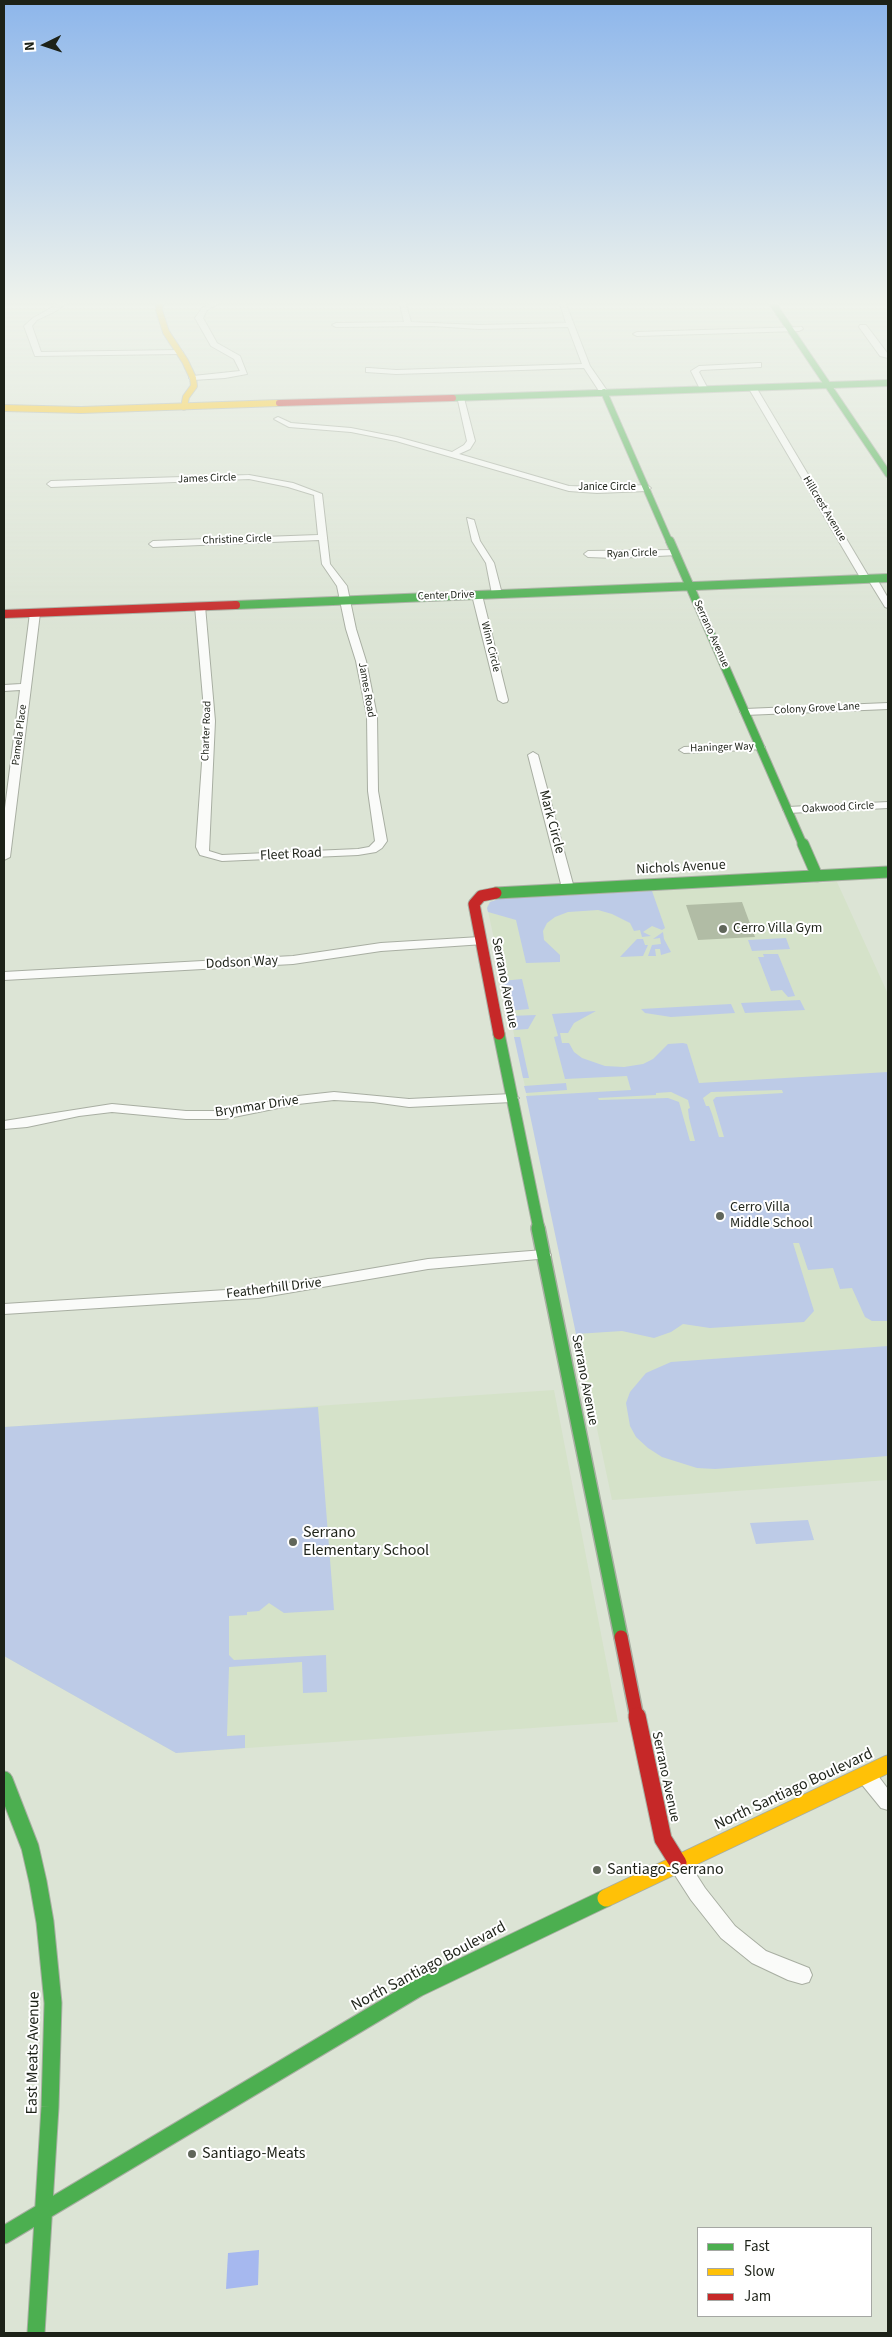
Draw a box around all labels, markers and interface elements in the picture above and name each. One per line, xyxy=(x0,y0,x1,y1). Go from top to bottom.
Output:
north arrow xyxy=(20,20,70,70)
text: N xyxy=(20,41,40,51)
street label: James Circle xyxy=(178,471,236,487)
street label: Hillcrest Avenue xyxy=(799,474,849,544)
street label: Janice Circle xyxy=(578,481,636,495)
street label: Christine Circle xyxy=(202,532,272,548)
street label: Ryan Circle xyxy=(606,547,658,561)
street label: Center Drive xyxy=(417,588,475,604)
street label: Serrano Avenue xyxy=(690,598,732,670)
street label: Winn Circle xyxy=(477,620,503,674)
street label: James Road xyxy=(355,661,377,719)
street label: Colony Grove Lane xyxy=(774,700,860,718)
street label: Charter Road xyxy=(199,701,215,761)
street label: Pamela Place xyxy=(10,704,30,766)
street label: Haninger Way xyxy=(690,740,754,756)
street label: Mark Circle xyxy=(534,788,568,856)
street label: Oakwood Circle xyxy=(802,800,874,816)
street label: Fleet Road xyxy=(260,845,322,865)
street label: Nichols Avenue xyxy=(636,857,726,879)
place label: Cerro Villa Gym xyxy=(733,921,822,937)
marker: Cerro Villa Gym xyxy=(717,923,729,935)
street label: Serrano Avenue xyxy=(487,936,521,1030)
street label: Dodson Way xyxy=(205,953,279,973)
street label: Brynmar Drive xyxy=(214,1092,300,1122)
place label: Cerro Villa Middle School xyxy=(730,1200,813,1232)
marker: Cerro Villa Middle School xyxy=(714,1210,726,1222)
street label: Featherhill Drive xyxy=(225,1275,323,1303)
street label: Serrano Avenue xyxy=(567,1333,601,1427)
place label: Serrano Elementary School xyxy=(303,1523,429,1561)
marker: Serrano Elementary School xyxy=(287,1536,299,1548)
street label: Serrano Avenue xyxy=(647,1730,683,1824)
street label: North Santiago Boulevard xyxy=(712,1745,876,1835)
place label: Santiago-Serrano xyxy=(607,1860,724,1880)
marker: Santiago-Serrano xyxy=(591,1864,603,1876)
street label: North Santiago Boulevard xyxy=(348,1918,510,2016)
street label: East Meats Avenue xyxy=(23,1991,45,2115)
place label: Santiago-Meats xyxy=(202,2144,306,2164)
marker: Santiago-Meats xyxy=(186,2148,198,2160)
legend xyxy=(697,2227,872,2317)
text: Fast xyxy=(744,2236,770,2257)
text: Slow xyxy=(744,2261,775,2282)
text: Jam xyxy=(744,2286,771,2307)

